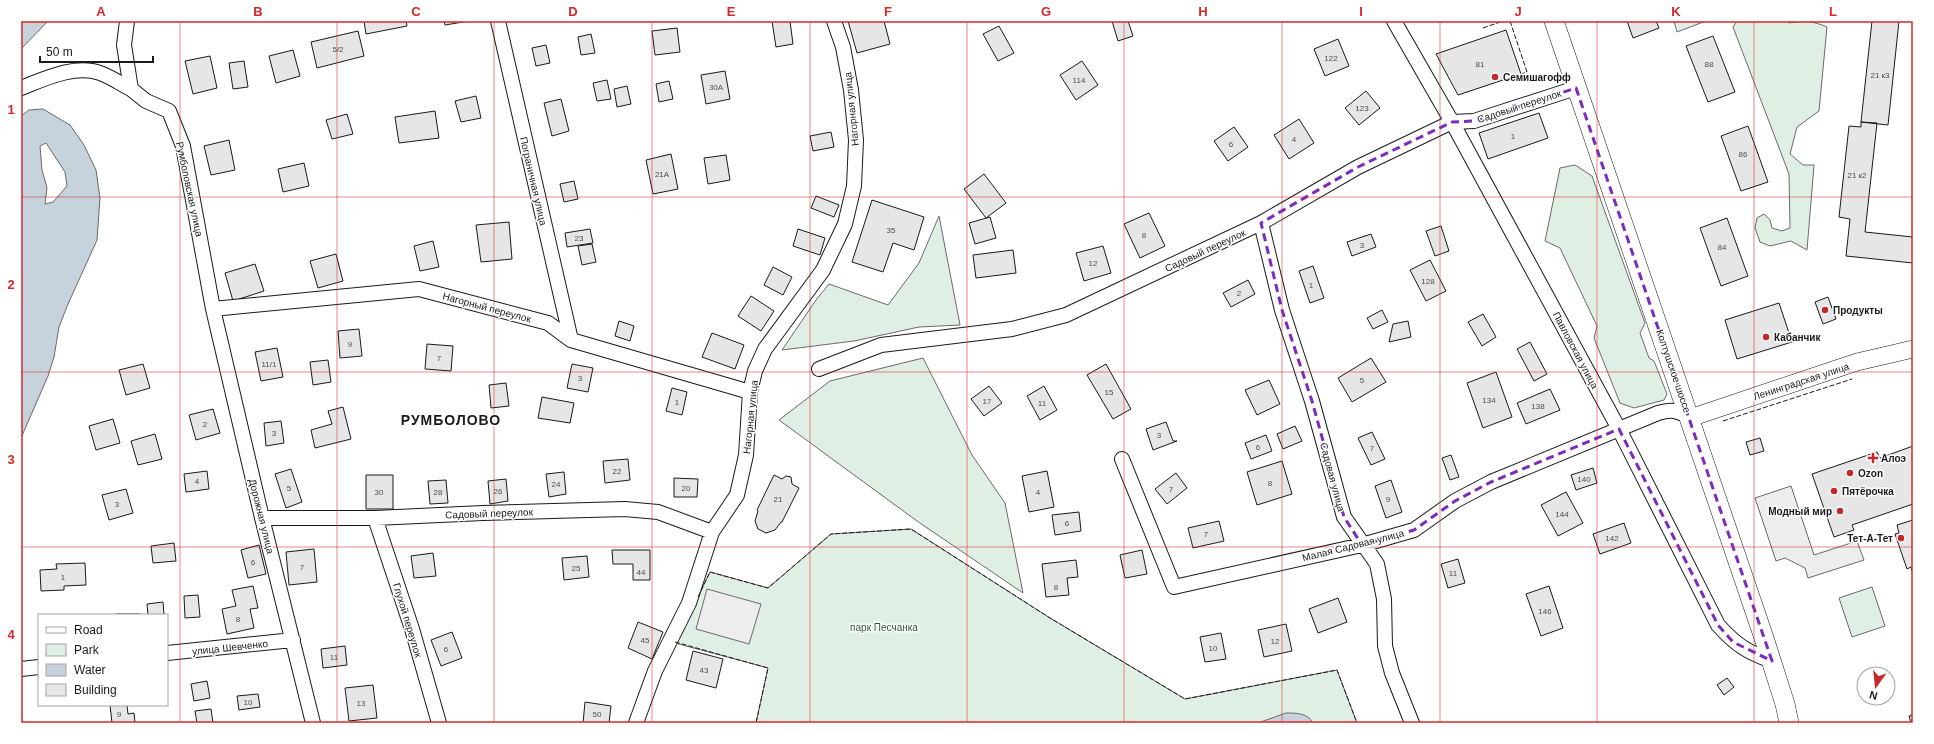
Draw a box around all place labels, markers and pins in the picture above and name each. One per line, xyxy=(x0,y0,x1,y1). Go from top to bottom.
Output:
marker: Семишагофф xyxy=(1490,72,1500,82)
place label: Семишагофф xyxy=(1503,72,1571,83)
marker: Продукты xyxy=(1820,305,1830,315)
place label: Продукты xyxy=(1833,305,1883,316)
marker: Кабанчик xyxy=(1761,332,1771,342)
place label: Кабанчик xyxy=(1774,332,1822,343)
marker: Алоэ xyxy=(1868,453,1878,463)
place label: Алоэ xyxy=(1881,453,1906,464)
marker: Ozon xyxy=(1845,468,1855,478)
place label: Ozon xyxy=(1858,468,1883,479)
marker: Пятёрочка xyxy=(1829,486,1839,496)
place label: Пятёрочка xyxy=(1842,486,1894,497)
place label: Модный мир xyxy=(1768,506,1832,517)
marker: Модный мир xyxy=(1835,506,1845,516)
place label: Тет-А-Тет xyxy=(1847,533,1893,544)
marker: Тет-А-Тет xyxy=(1896,533,1906,543)

